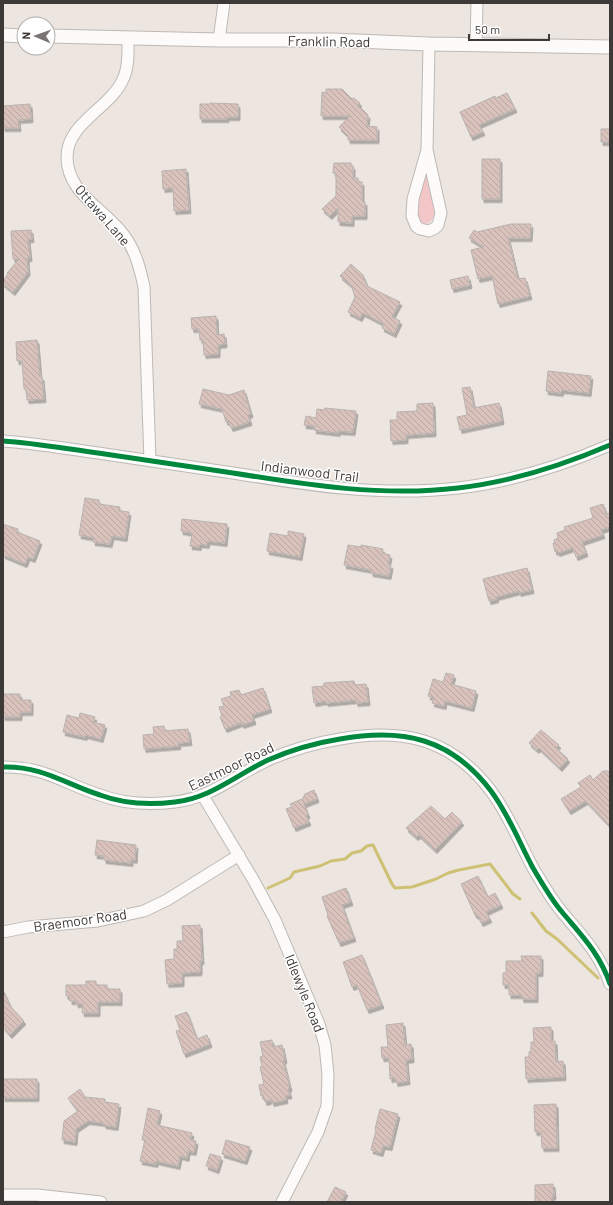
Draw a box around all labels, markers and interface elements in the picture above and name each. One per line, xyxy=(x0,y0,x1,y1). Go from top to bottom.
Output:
north arrow xyxy=(16,16,56,56)
scale bar xyxy=(469,16,549,42)
text: 50 m xyxy=(475,22,500,36)
text: N xyxy=(19,32,32,40)
street label: Franklin Road xyxy=(288,32,370,50)
street label: Ottawa Lane xyxy=(72,181,134,249)
street label: Indianwood Trail xyxy=(260,457,360,485)
street label: Eastmoor Road xyxy=(185,738,277,794)
street label: Braemoor Road xyxy=(32,905,128,935)
street label: Idlewyle Road xyxy=(282,951,328,1035)

